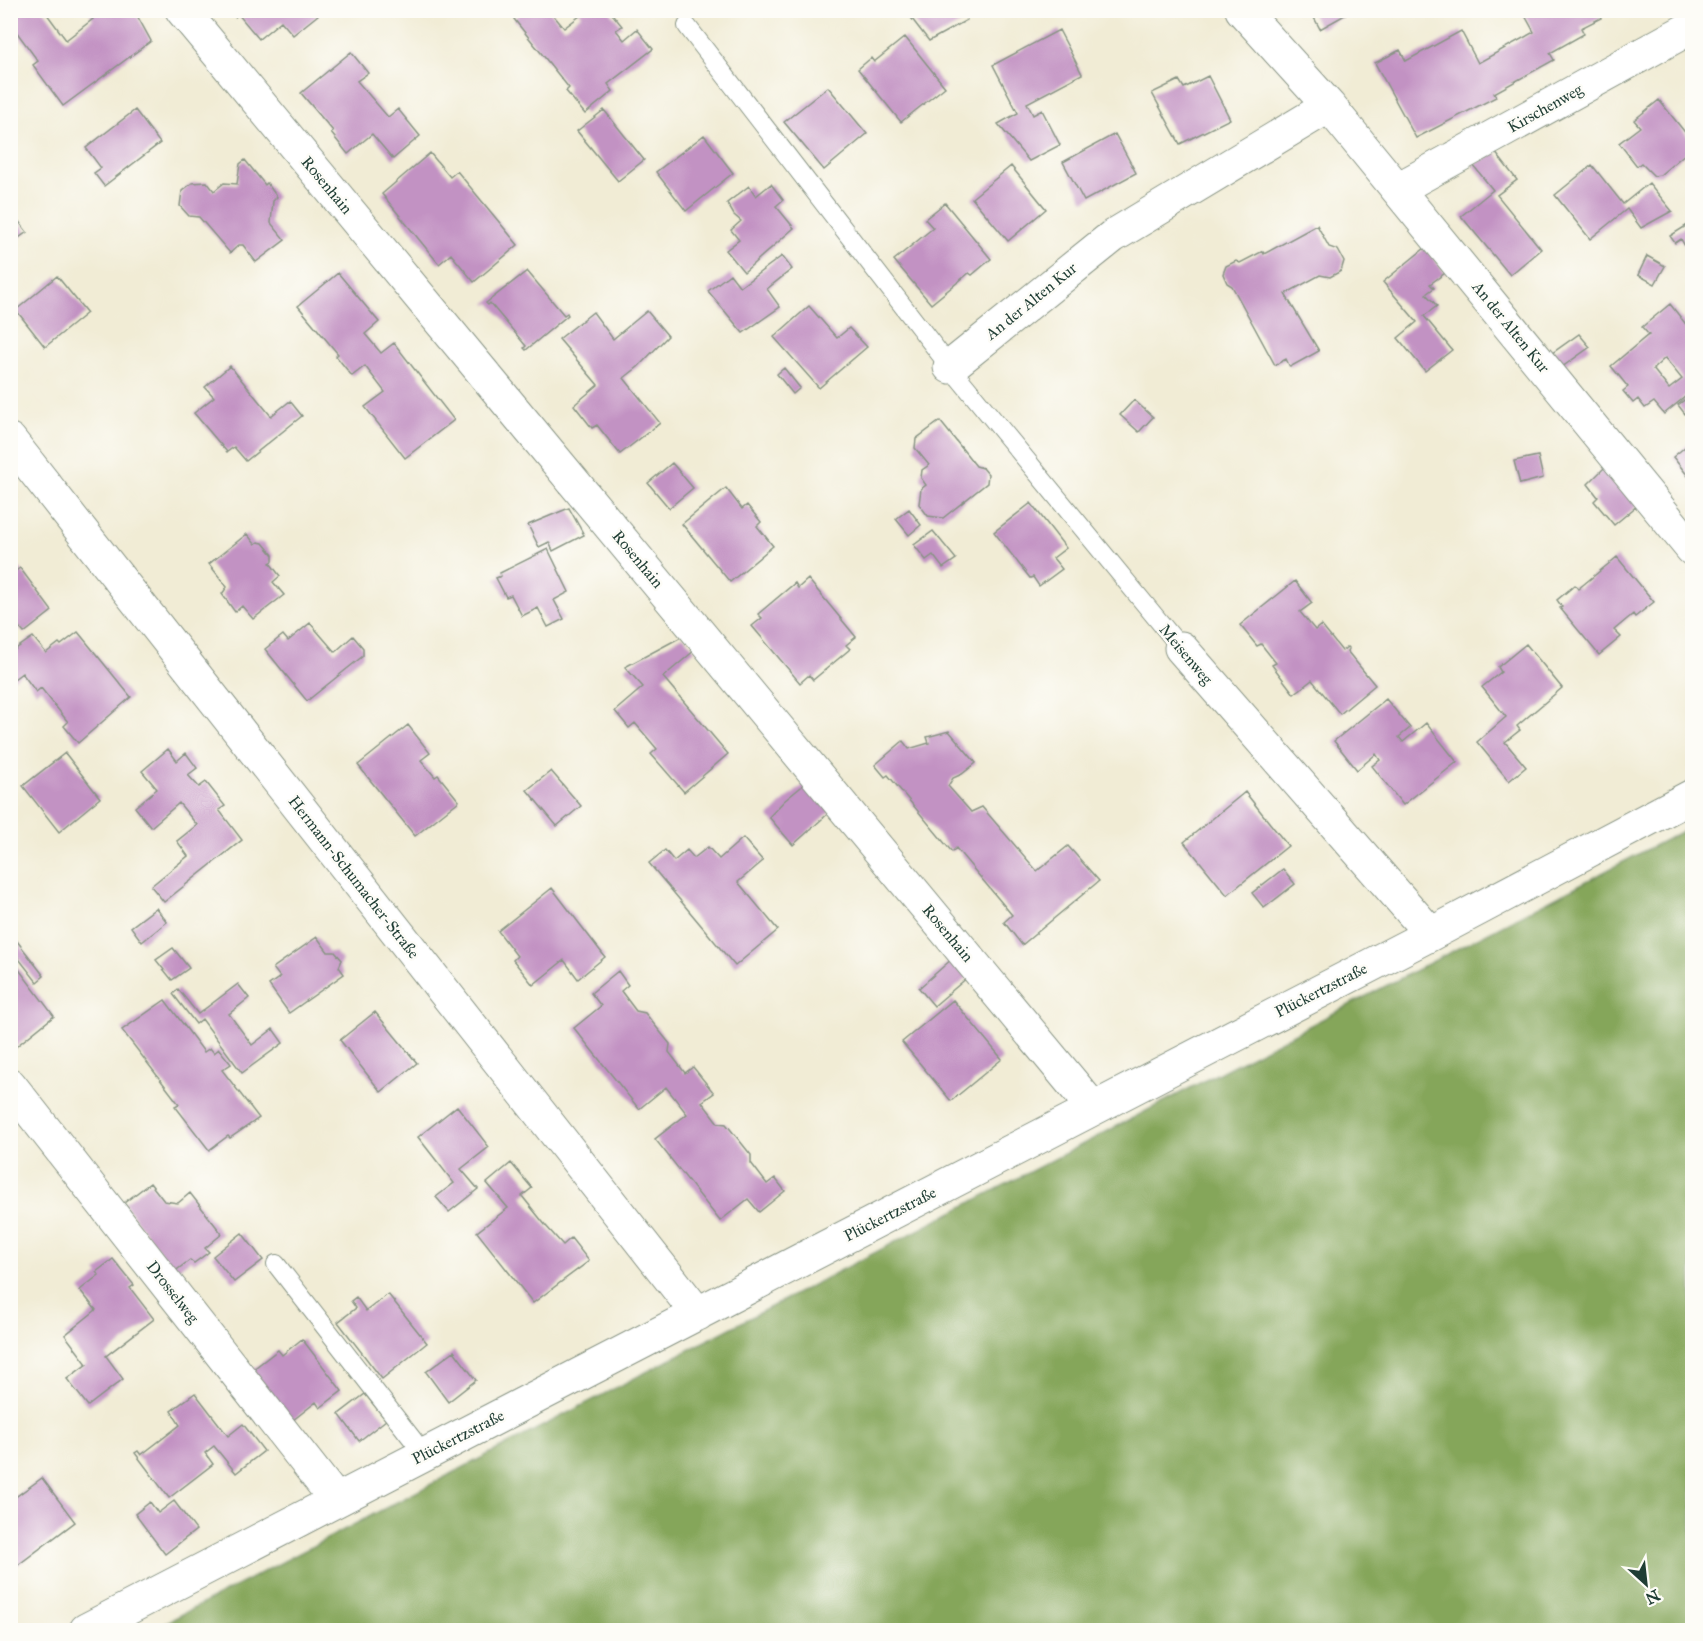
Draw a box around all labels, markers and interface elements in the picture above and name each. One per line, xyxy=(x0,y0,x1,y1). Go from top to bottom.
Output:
street label: Kirschenweg xyxy=(1504,79,1587,137)
street label: Rosenhain xyxy=(297,152,357,218)
street label: An der Alten Kur xyxy=(981,258,1081,344)
street label: An der Alten Kur xyxy=(1468,277,1554,377)
street label: Rosenhain xyxy=(608,526,668,592)
street label: Meisenweg xyxy=(1155,620,1217,689)
street label: Hermann-Schumacher-Straße xyxy=(285,792,424,962)
street label: Rosenhain xyxy=(918,900,978,966)
street label: Plückertzstraße xyxy=(1272,958,1371,1021)
street label: Plückertzstraße xyxy=(841,1182,940,1245)
street label: Drosselweg xyxy=(142,1257,204,1328)
street label: Plückertzstraße xyxy=(409,1405,508,1468)
north arrow xyxy=(1616,1554,1676,1614)
text: N xyxy=(1642,1585,1663,1609)

